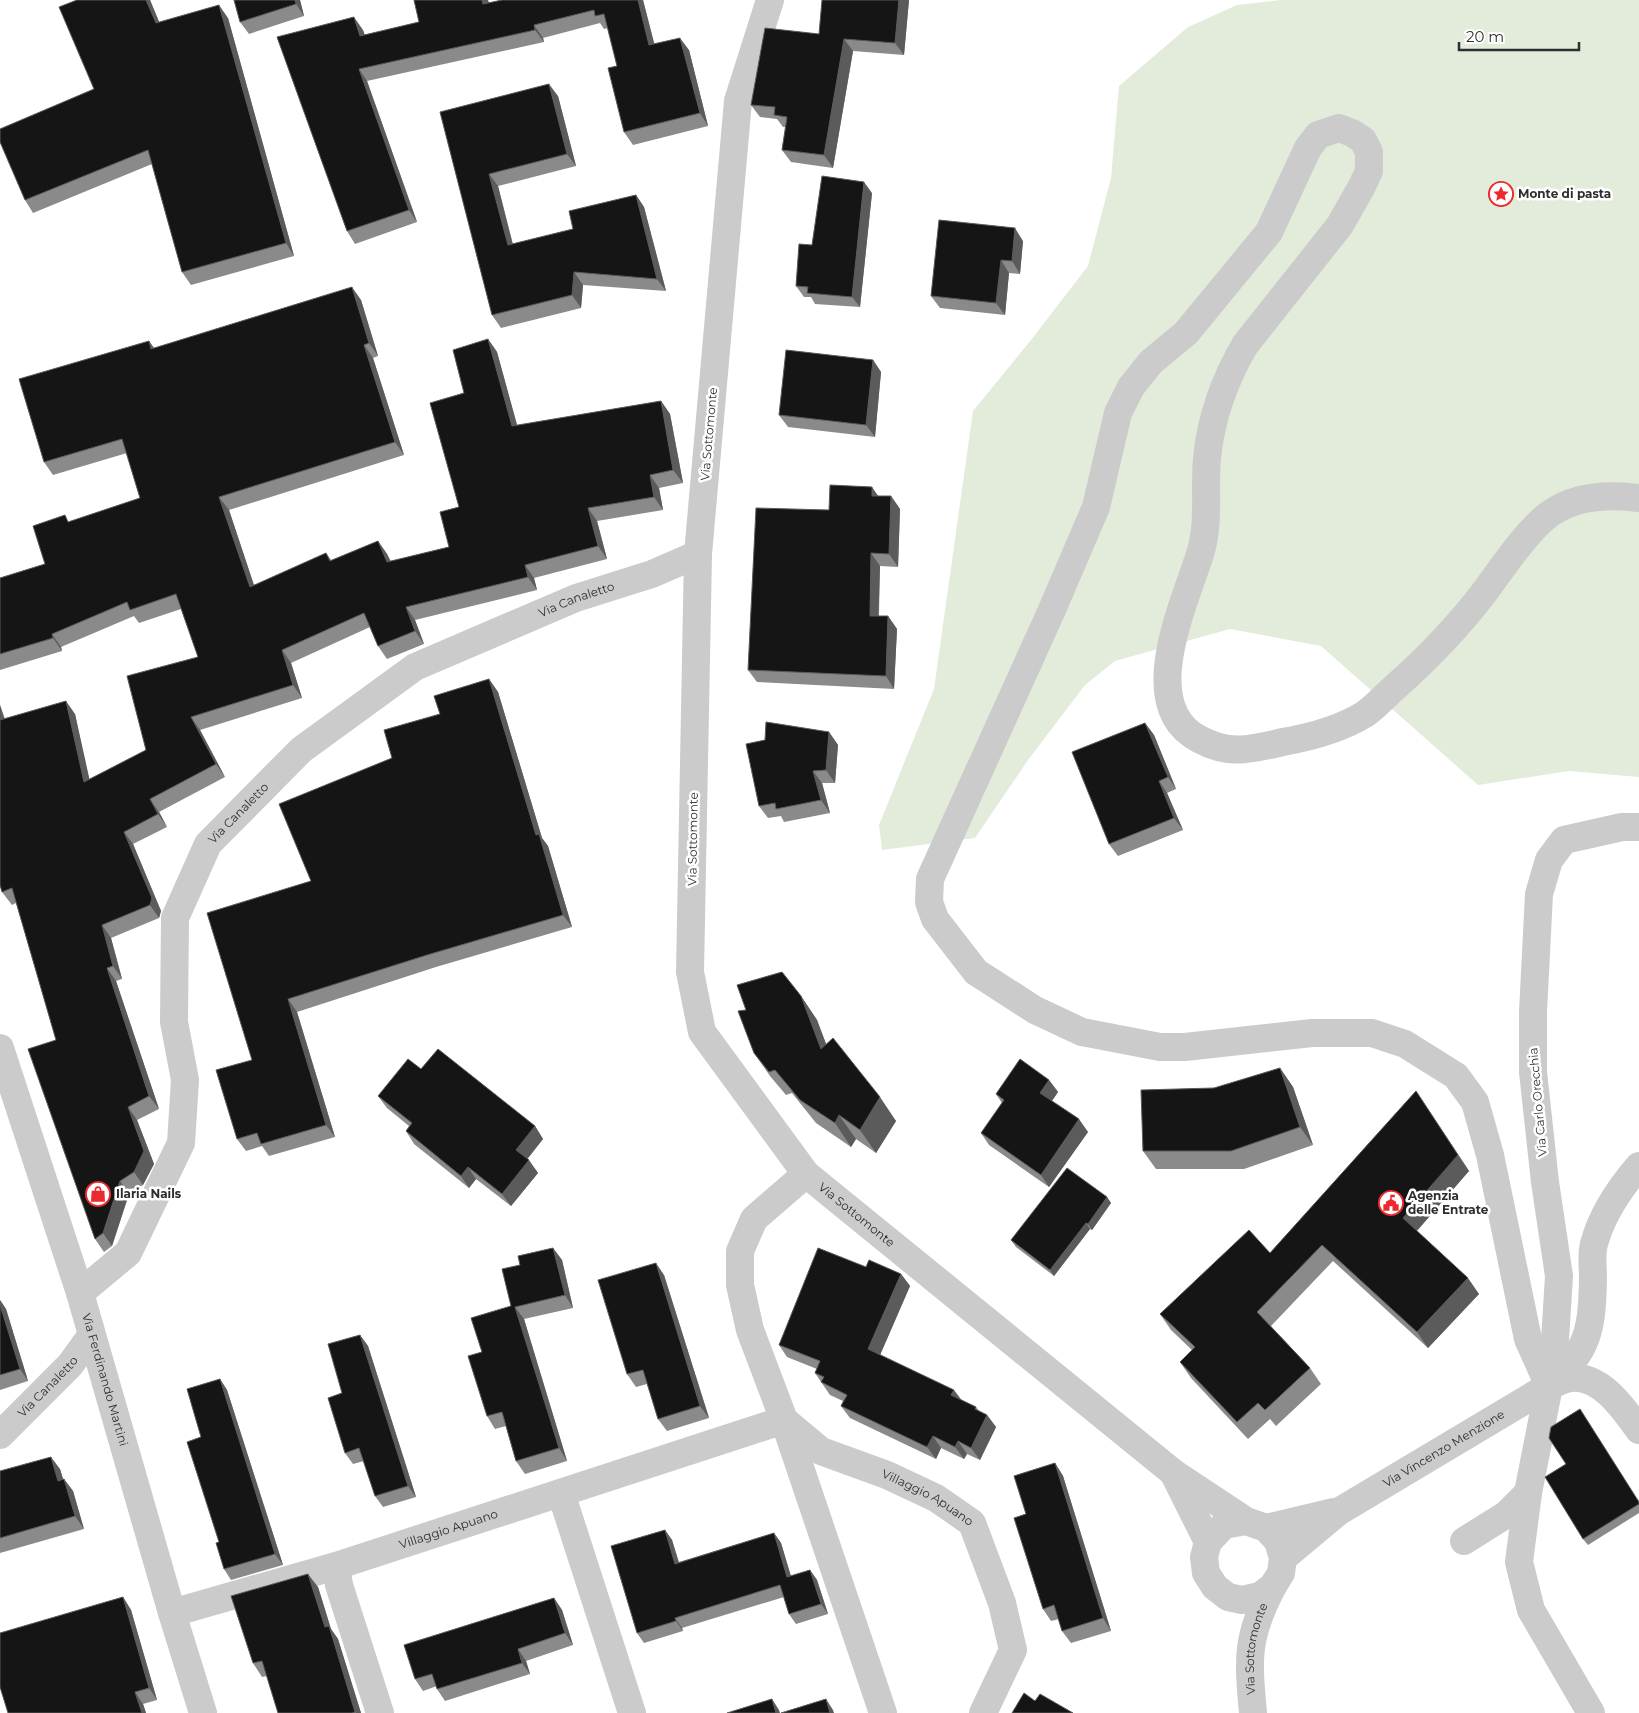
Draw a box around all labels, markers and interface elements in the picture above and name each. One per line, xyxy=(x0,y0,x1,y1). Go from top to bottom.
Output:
scale bar xyxy=(1459,20,1579,52)
text: 20 m xyxy=(1466,27,1504,46)
place icon: Monte di pasta xyxy=(1488,181,1514,207)
place label: Monte di pasta xyxy=(1518,186,1611,201)
street label: Via Sottomonte xyxy=(697,387,720,481)
street label: Via Canaletto xyxy=(536,578,616,620)
street label: Via Canaletto xyxy=(205,779,271,847)
street label: Via Sottomonte xyxy=(684,792,701,886)
street label: Via Carlo Orecchia xyxy=(1525,1047,1550,1157)
street label: Via Sottomonte xyxy=(816,1179,898,1250)
shop icon: Ilaria Nails xyxy=(85,1181,111,1207)
place label: Ilaria Nails xyxy=(116,1186,182,1201)
place label: Agenzia delle Entrate xyxy=(1407,1188,1489,1217)
public building icon: Agenzia delle Entrate xyxy=(1378,1190,1404,1216)
street label: Via Ferdinando Martini xyxy=(79,1311,132,1448)
street label: Via Canaletto xyxy=(14,1353,81,1420)
street label: Via Vincenzo Menzione xyxy=(1380,1406,1507,1490)
street label: Villaggio Apuano xyxy=(880,1466,977,1529)
street label: Villaggio Apuano xyxy=(397,1506,500,1552)
street label: Via Sottomonte xyxy=(1242,1600,1271,1695)

